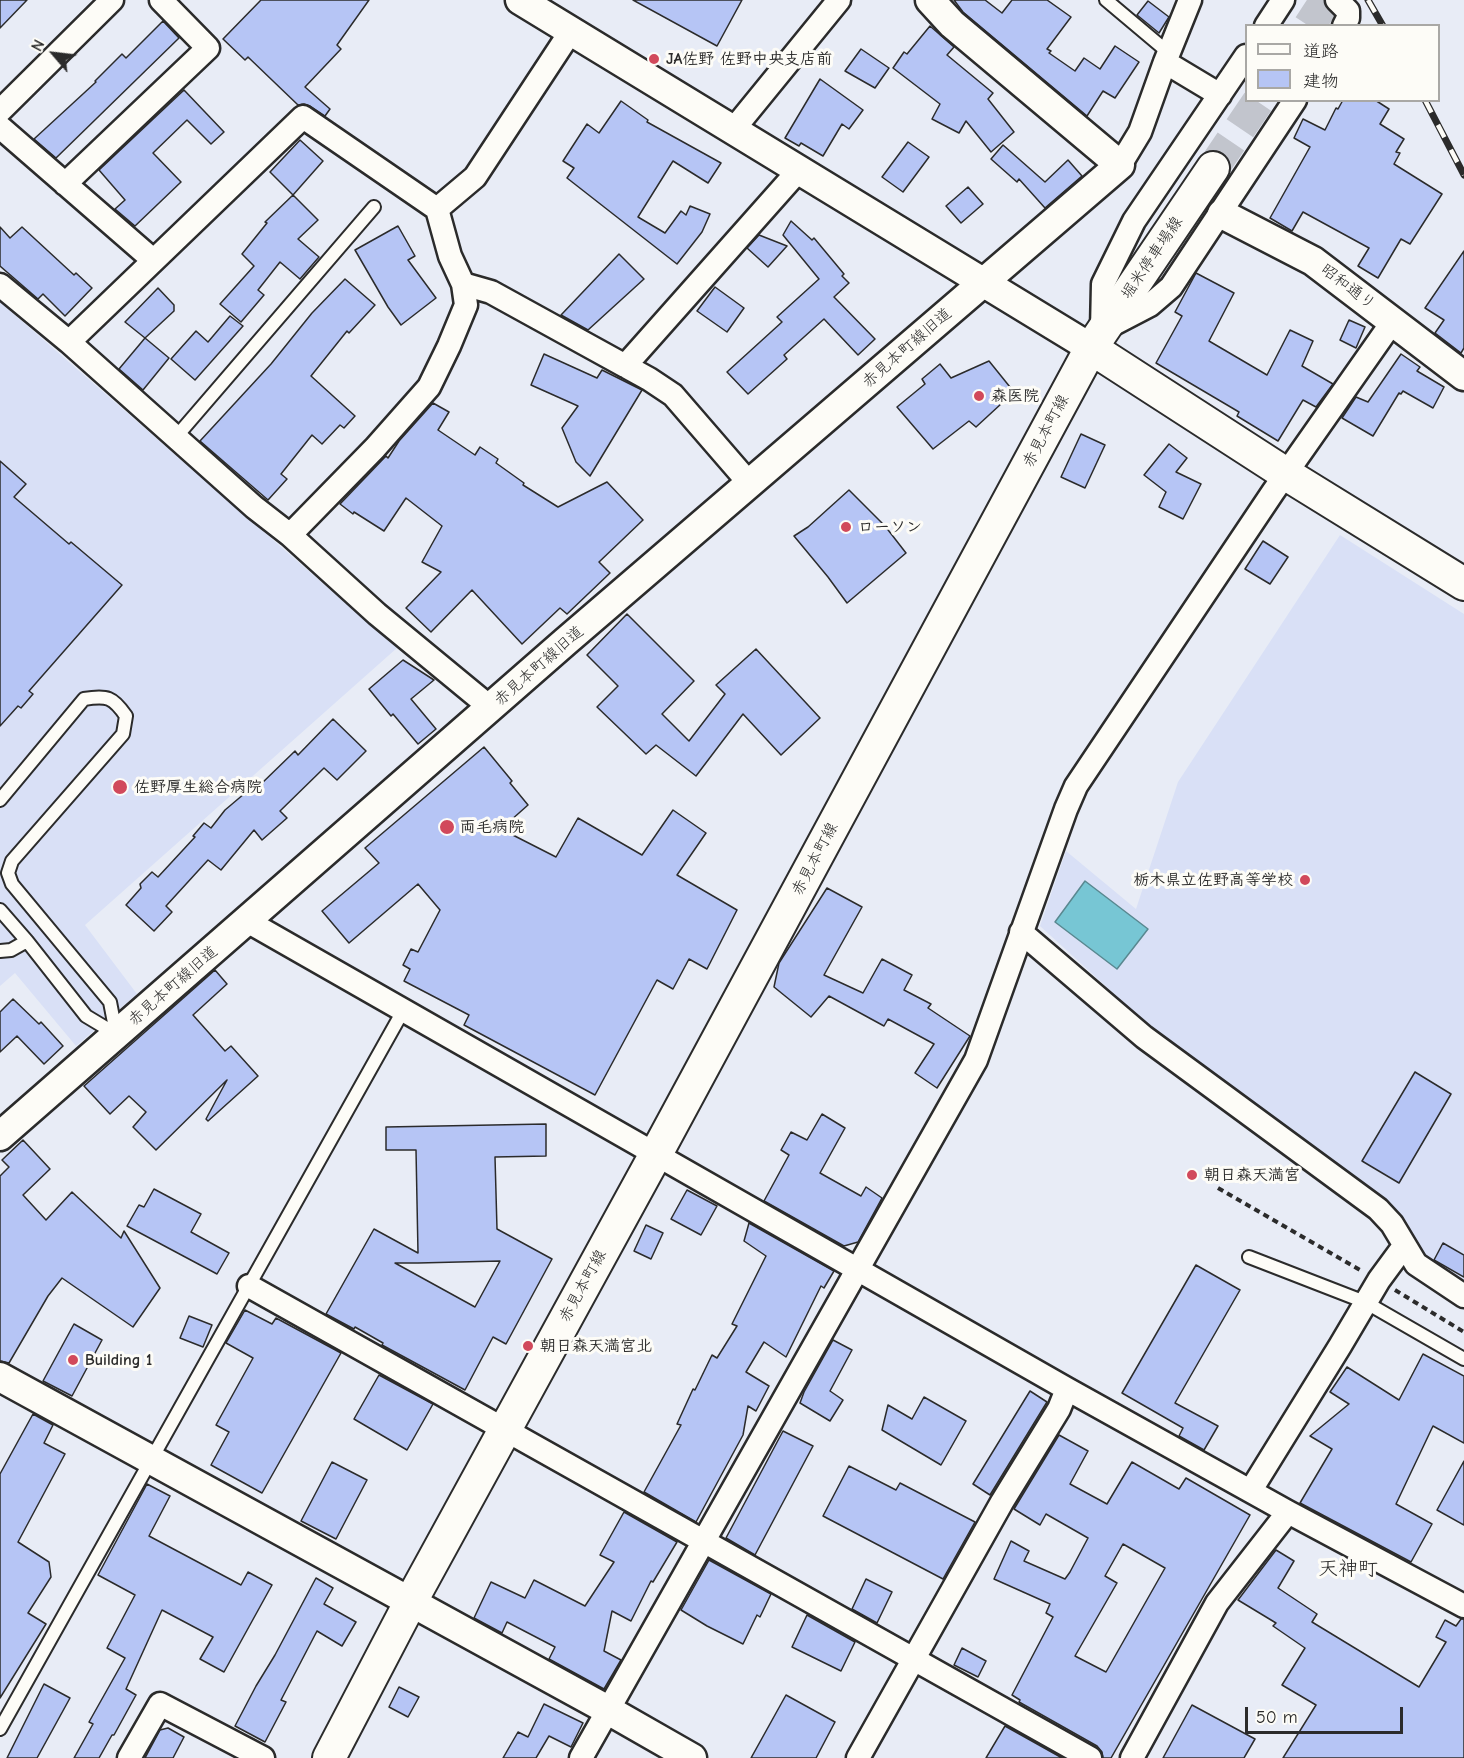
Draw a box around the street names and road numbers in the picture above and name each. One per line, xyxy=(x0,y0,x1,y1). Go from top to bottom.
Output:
street label: 堀米停車場線 xyxy=(1117,213,1187,303)
street label: 昭和通り xyxy=(1317,260,1379,314)
street label: 赤見本町線旧道 xyxy=(858,304,956,392)
street label: 赤見本町線 xyxy=(1019,391,1073,471)
street label: 赤見本町線旧道 xyxy=(490,622,588,710)
street label: 赤見本町線 xyxy=(788,819,842,899)
street label: 赤見本町線旧道 xyxy=(124,942,222,1030)
street label: 赤見本町線 xyxy=(555,1246,611,1326)

